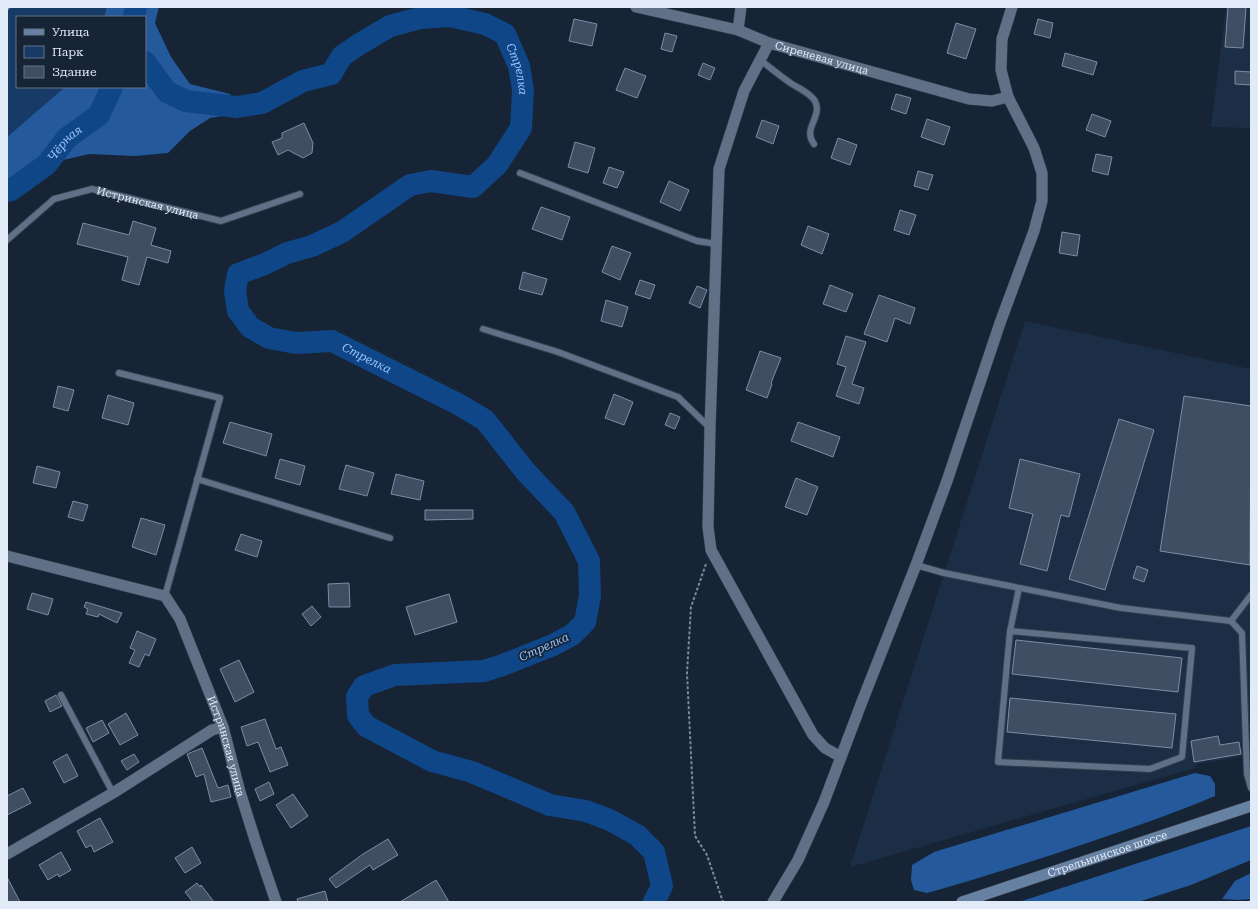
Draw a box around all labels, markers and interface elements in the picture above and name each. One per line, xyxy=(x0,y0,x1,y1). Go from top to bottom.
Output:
legend xyxy=(16,16,146,88)
text: Улица xyxy=(52,25,90,39)
street label: Сиреневая улица xyxy=(774,38,870,77)
water label: Стрелка xyxy=(503,41,530,95)
text: Парк xyxy=(52,45,84,59)
text: Здание xyxy=(52,65,97,79)
water label: Чёрная xyxy=(45,123,85,164)
street label: Истринская улица xyxy=(95,184,200,222)
water label: Стрелка xyxy=(340,340,394,377)
water label: Стрелка xyxy=(517,630,571,664)
street label: Истринская улица xyxy=(205,694,248,798)
street label: Стрельнинское шоссе xyxy=(1046,828,1169,880)

